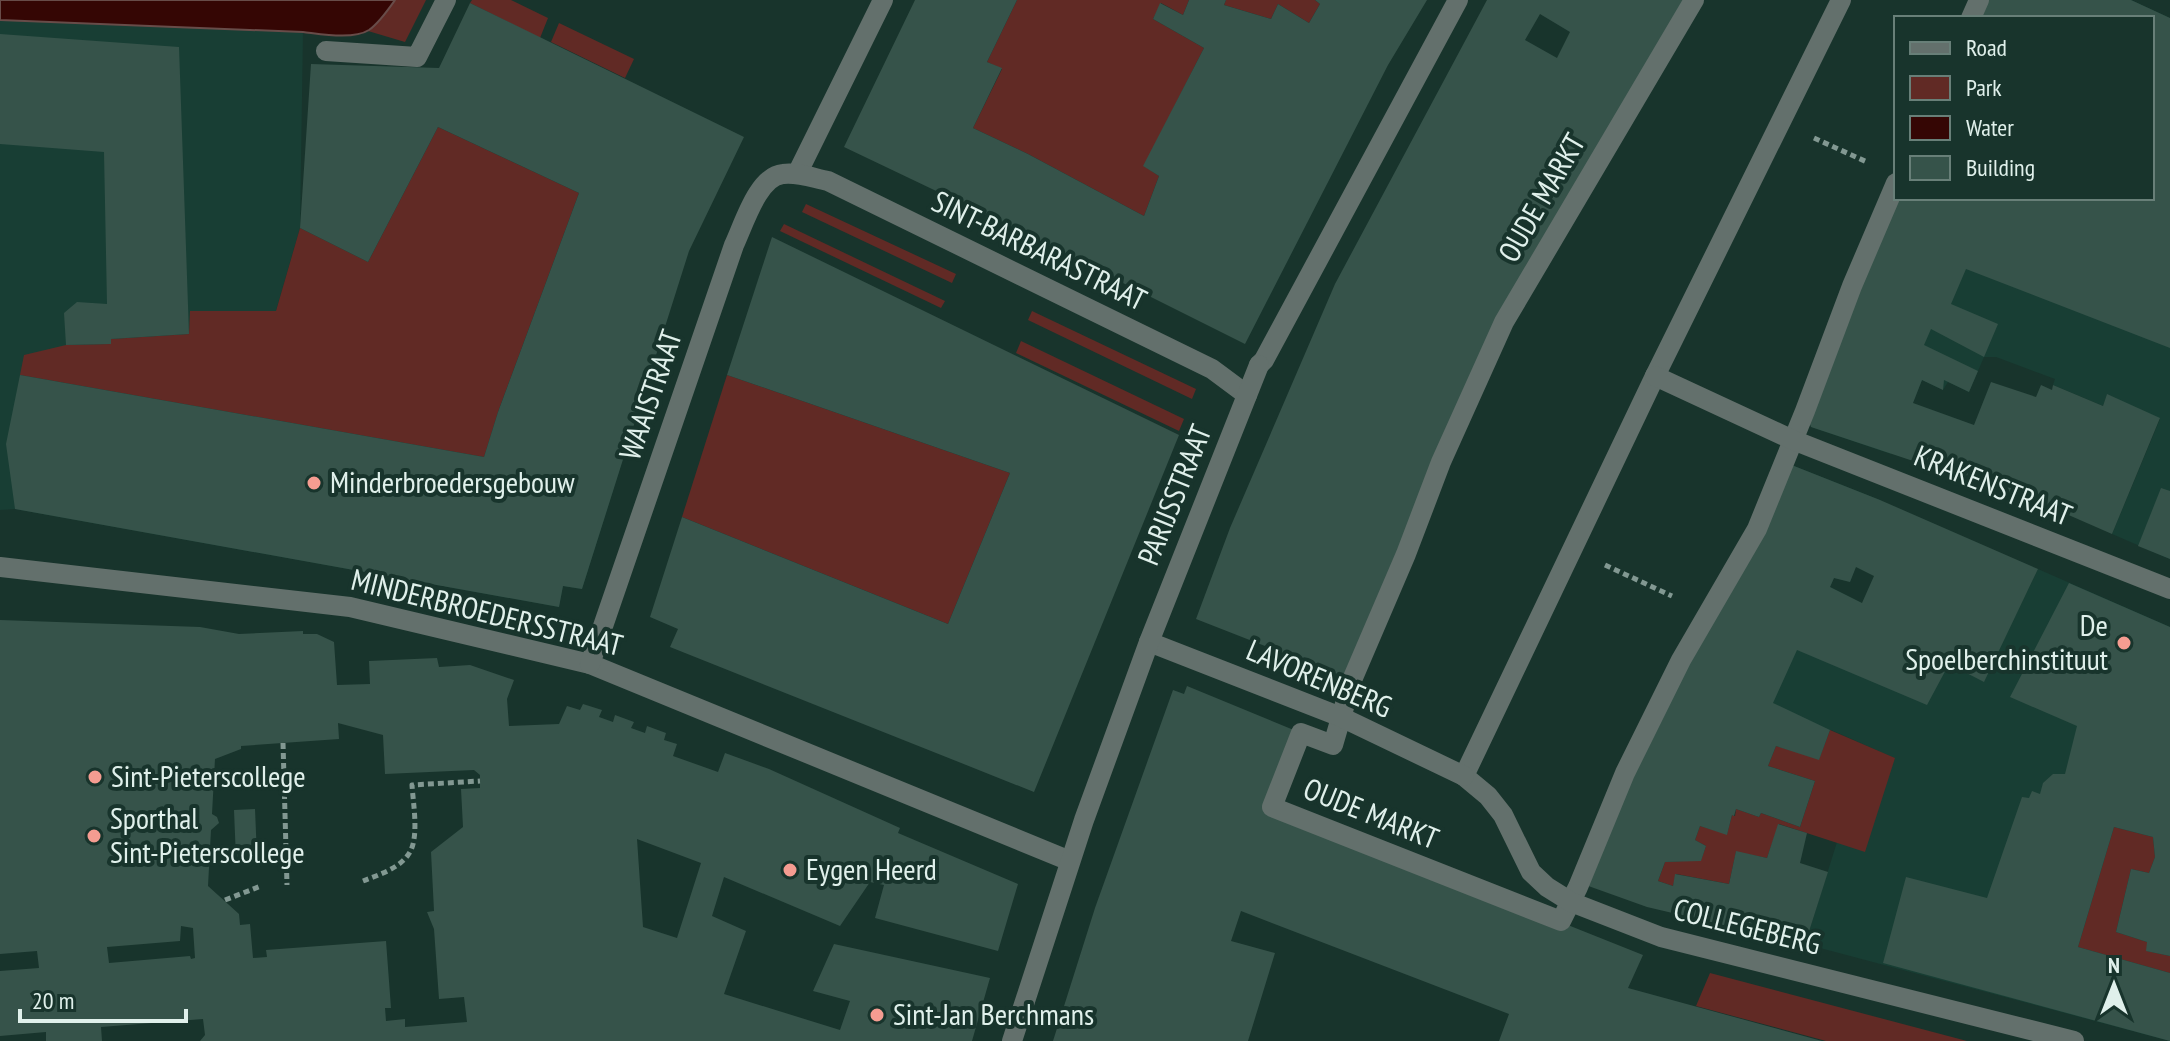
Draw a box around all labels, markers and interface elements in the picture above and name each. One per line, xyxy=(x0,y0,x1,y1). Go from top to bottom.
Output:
legend xyxy=(1894,16,2154,200)
text: Road xyxy=(1966,32,2007,63)
text: Park xyxy=(1966,72,2002,103)
text: Water xyxy=(1966,112,2014,143)
street label: OUDE MARKT xyxy=(1488,126,1593,269)
text: Building xyxy=(1966,152,2035,183)
street label: SINT-BARBARASTRAAT xyxy=(926,181,1153,318)
street label: WAAISTRAAT xyxy=(609,324,690,465)
street label: PARIJSSTRAAT xyxy=(1128,419,1219,570)
street label: KRAKENSTRAAT xyxy=(1909,435,2078,534)
place label: Minderbroedersgebouw xyxy=(330,462,575,501)
marker: Minderbroedersgebouw xyxy=(305,474,323,492)
street label: MINDERBROEDERSSTRAAT xyxy=(348,559,627,664)
place label: De Spoelberchinstituut xyxy=(1905,605,2109,678)
street label: LAVORENBERG xyxy=(1241,630,1398,726)
marker: De Spoelberchinstituut xyxy=(2115,634,2133,652)
place label: Sint-Pieterscollege xyxy=(111,756,306,795)
marker: Sint-Pieterscollege xyxy=(86,768,104,786)
street label: OUDE MARKT xyxy=(1298,768,1445,857)
place label: Sporthal Sint-Pieterscollege xyxy=(110,798,305,871)
marker: Sporthal Sint-Pieterscollege xyxy=(85,827,103,845)
place label: Eygen Heerd xyxy=(806,849,937,888)
marker: Eygen Heerd xyxy=(781,861,799,879)
street label: COLLEGEBERG xyxy=(1670,888,1825,963)
north arrow xyxy=(2074,945,2154,1025)
text: N xyxy=(2108,951,2120,979)
scale bar xyxy=(20,973,186,1023)
text: 20 m xyxy=(32,985,74,1016)
place label: Sint-Jan Berchmans xyxy=(893,994,1094,1033)
marker: Sint-Jan Berchmans xyxy=(868,1006,886,1024)

